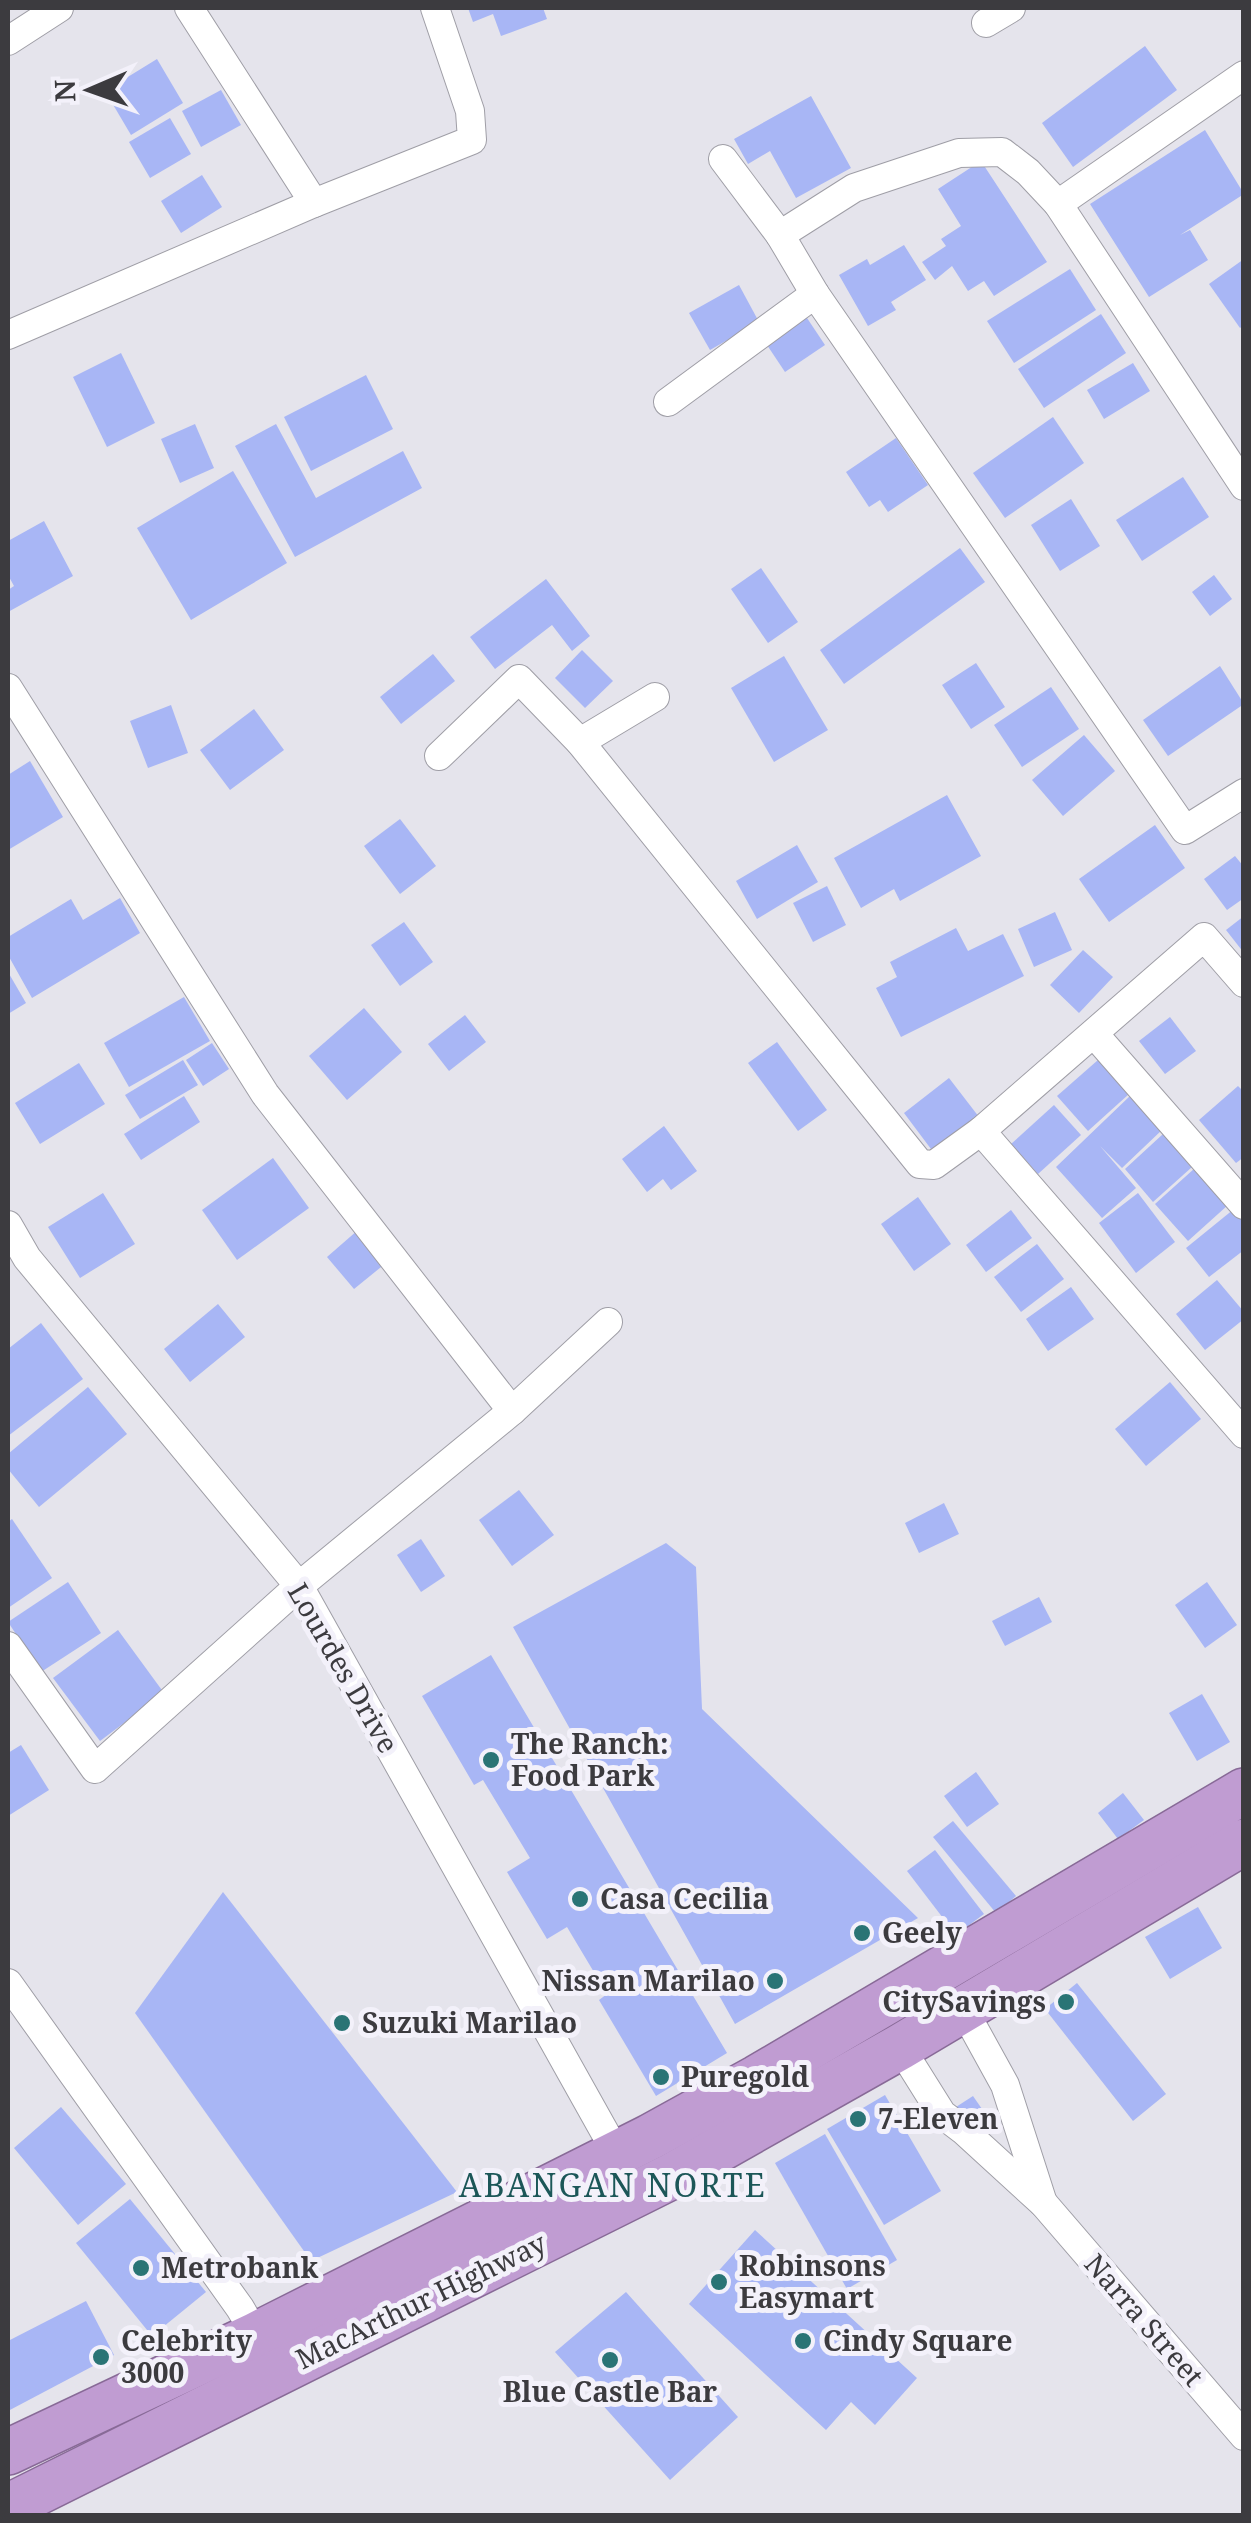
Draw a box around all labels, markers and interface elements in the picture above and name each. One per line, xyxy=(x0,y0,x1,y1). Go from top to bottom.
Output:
north arrow xyxy=(40,40,140,140)
text: N xyxy=(45,79,83,103)
street label: Lourdes Drive xyxy=(280,1576,408,1759)
place label: The Ranch: Food Park xyxy=(511,1724,669,1794)
marker: The Ranch: Food Park xyxy=(480,1749,502,1771)
place label: Casa Cecilia xyxy=(600,1879,769,1917)
marker: Casa Cecilia xyxy=(569,1888,591,1910)
place label: Geely xyxy=(882,1913,962,1951)
marker: Geely xyxy=(851,1922,873,1944)
place label: Nissan Marilao xyxy=(542,1961,755,1999)
marker: Nissan Marilao xyxy=(764,1970,786,1992)
place label: CitySavings xyxy=(882,1982,1046,2020)
marker: CitySavings xyxy=(1055,1991,1077,2013)
place label: Suzuki Marilao xyxy=(362,2003,577,2041)
marker: Suzuki Marilao xyxy=(331,2012,353,2034)
place label: Puregold xyxy=(681,2057,809,2095)
marker: Puregold xyxy=(650,2066,672,2088)
place label: 7-Eleven xyxy=(878,2099,998,2137)
marker: 7-Eleven xyxy=(847,2108,869,2130)
district label: ABANGAN NORTE xyxy=(459,2163,767,2206)
street label: MacArthur Highway xyxy=(289,2223,552,2377)
street label: Narra Street xyxy=(1077,2245,1213,2394)
place label: Robinsons Easymart xyxy=(739,2246,886,2316)
place label: Metrobank xyxy=(161,2248,318,2286)
marker: Metrobank xyxy=(130,2257,152,2279)
marker: Robinsons Easymart xyxy=(708,2271,730,2293)
place label: Celebrity 3000 xyxy=(121,2321,253,2391)
place label: Cindy Square xyxy=(823,2321,1012,2359)
marker: Cindy Square xyxy=(792,2330,814,2352)
marker: Celebrity 3000 xyxy=(90,2346,112,2368)
marker: Blue Castle Bar xyxy=(599,2349,621,2371)
place label: Blue Castle Bar xyxy=(503,2372,718,2410)

